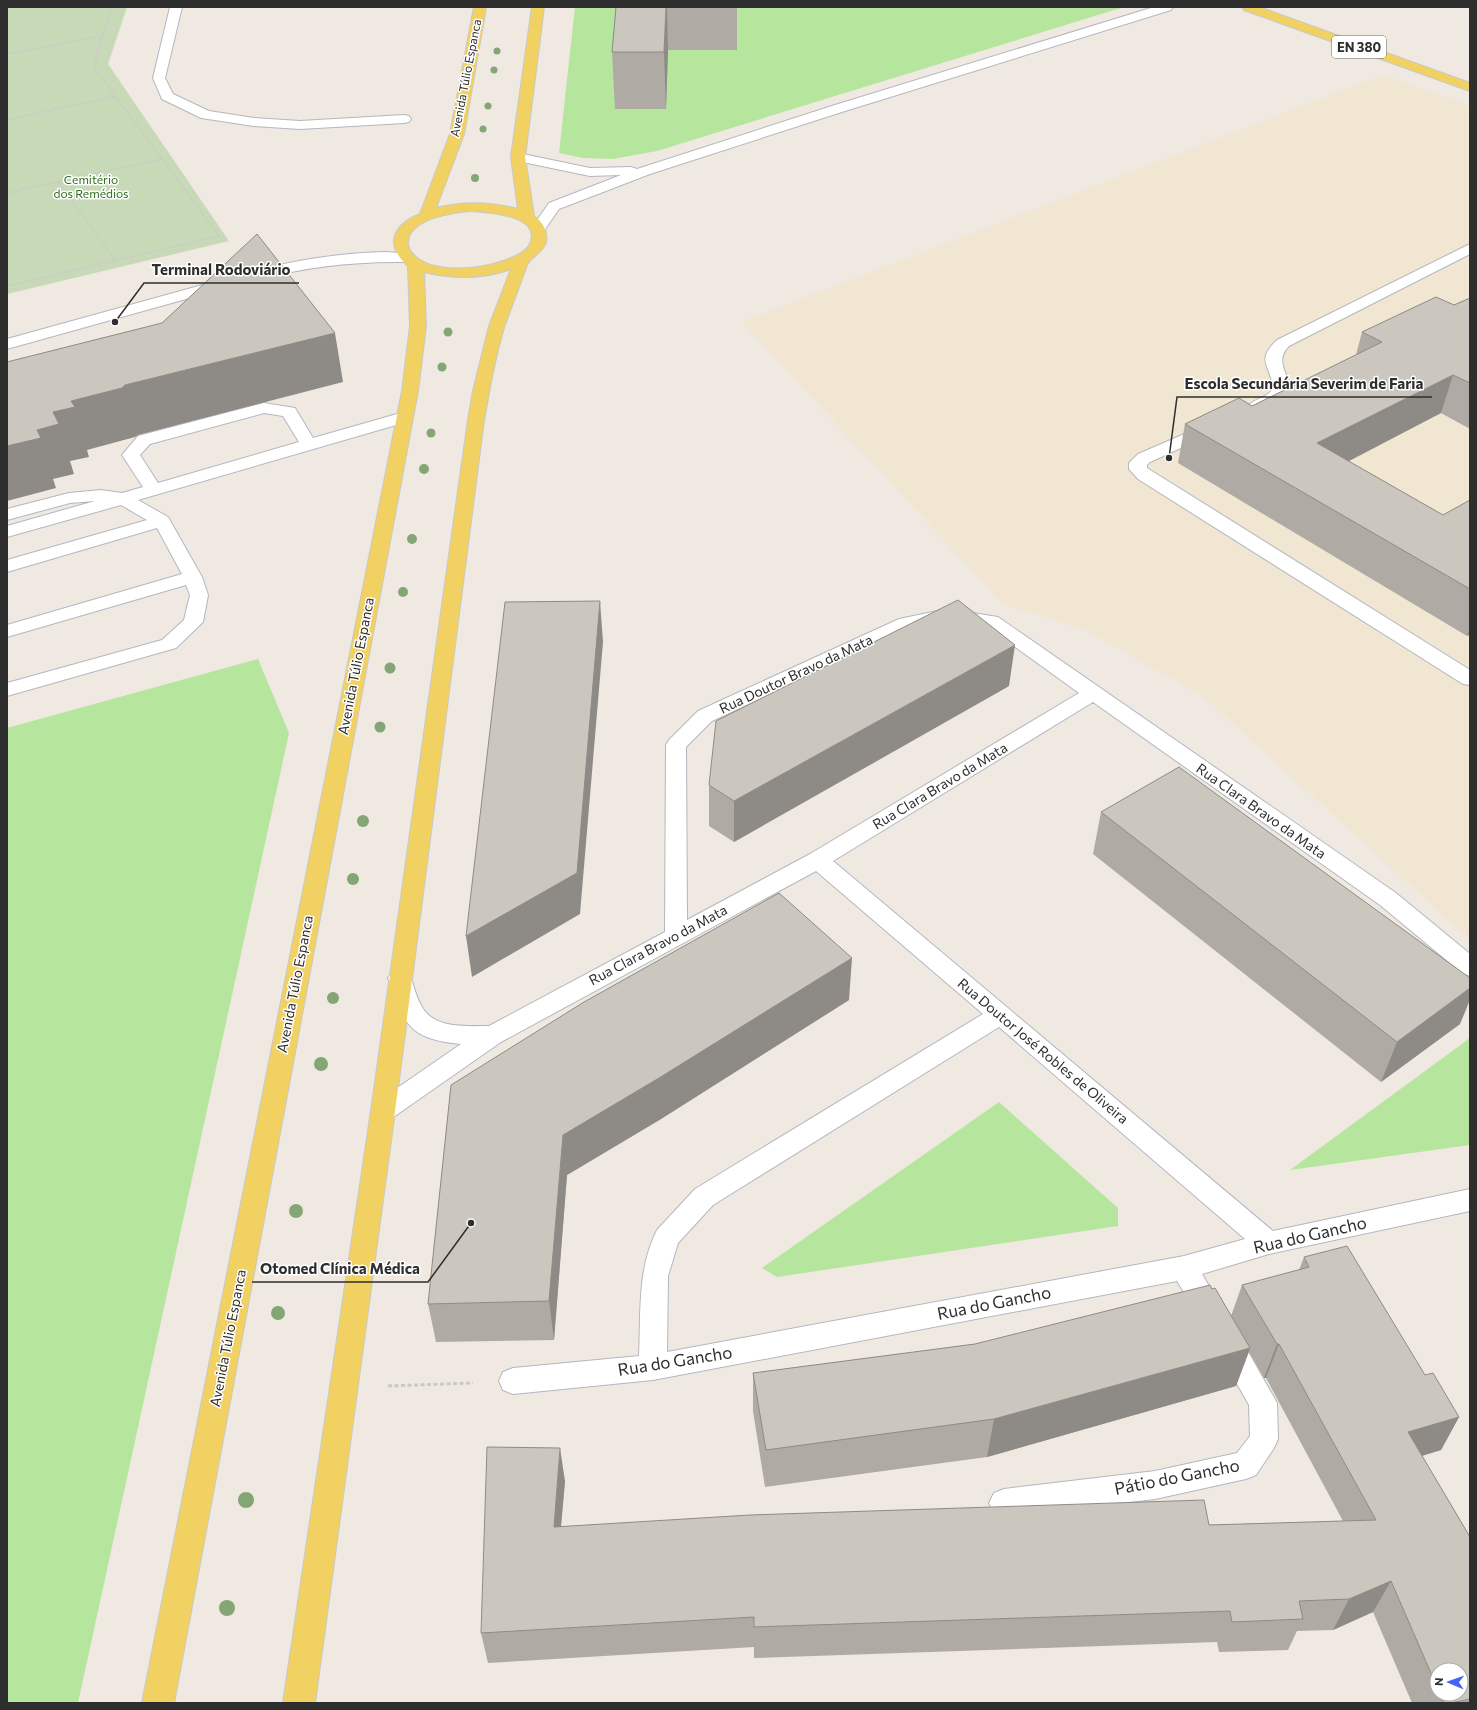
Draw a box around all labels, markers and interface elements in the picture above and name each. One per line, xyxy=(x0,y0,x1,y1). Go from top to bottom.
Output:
street label: Avenida Túlio Espanca xyxy=(447,18,483,138)
road number: EN 380 xyxy=(1332,36,1386,58)
park label: Cemitério dos Remédios xyxy=(53,172,129,200)
callout: Terminal Rodoviário xyxy=(144,256,299,283)
text: Terminal Rodoviário xyxy=(151,260,291,278)
callout: Escola Secundária Severim de Faria xyxy=(1177,370,1432,397)
text: Escola Secundária Severim de Faria xyxy=(1185,374,1424,392)
street label: Avenida Túlio Espanca xyxy=(334,596,377,736)
street label: Rua Doutor Bravo da Mata xyxy=(716,630,875,717)
street label: Rua Clara Bravo da Mata xyxy=(869,739,1010,833)
street label: Rua Clara Bravo da Mata xyxy=(1193,759,1329,862)
street label: Rua Clara Bravo da Mata xyxy=(586,901,730,988)
street label: Avenida Túlio Espanca xyxy=(273,914,316,1054)
street label: Rua Doutor José Robles de Oliveira xyxy=(954,974,1132,1127)
street label: Rua do Gancho xyxy=(1251,1211,1369,1258)
callout: Otomed Clínica Médica xyxy=(252,1255,428,1282)
text: Otomed Clínica Médica xyxy=(260,1259,420,1277)
street label: Avenida Túlio Espanca xyxy=(206,1268,249,1408)
street label: Rua do Gancho xyxy=(935,1281,1053,1324)
street label: Rua do Gancho xyxy=(616,1341,734,1380)
street label: Pátio do Gancho xyxy=(1113,1454,1241,1499)
north arrow xyxy=(1429,1662,1469,1702)
text: N xyxy=(1432,1677,1445,1686)

